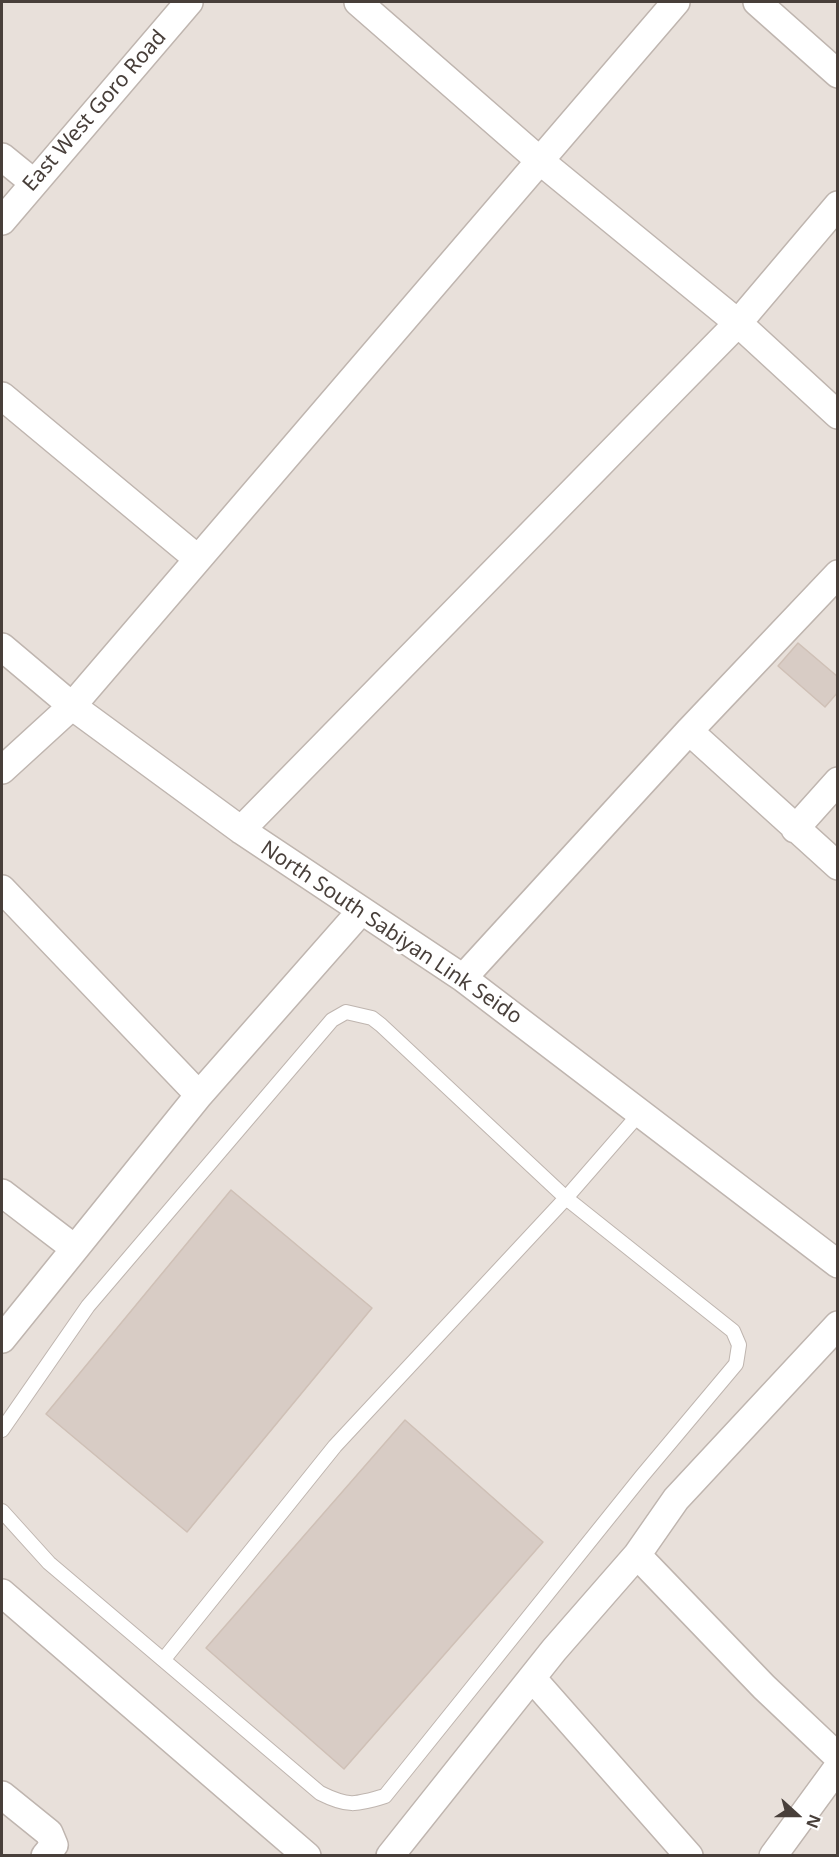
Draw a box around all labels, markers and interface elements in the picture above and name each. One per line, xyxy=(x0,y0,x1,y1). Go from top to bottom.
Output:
street label: East West Goro Road xyxy=(18,25,172,197)
street label: North South Sabiyan Link Seido xyxy=(256,836,526,1030)
north arrow xyxy=(767,1785,827,1845)
text: N xyxy=(801,1811,826,1831)

